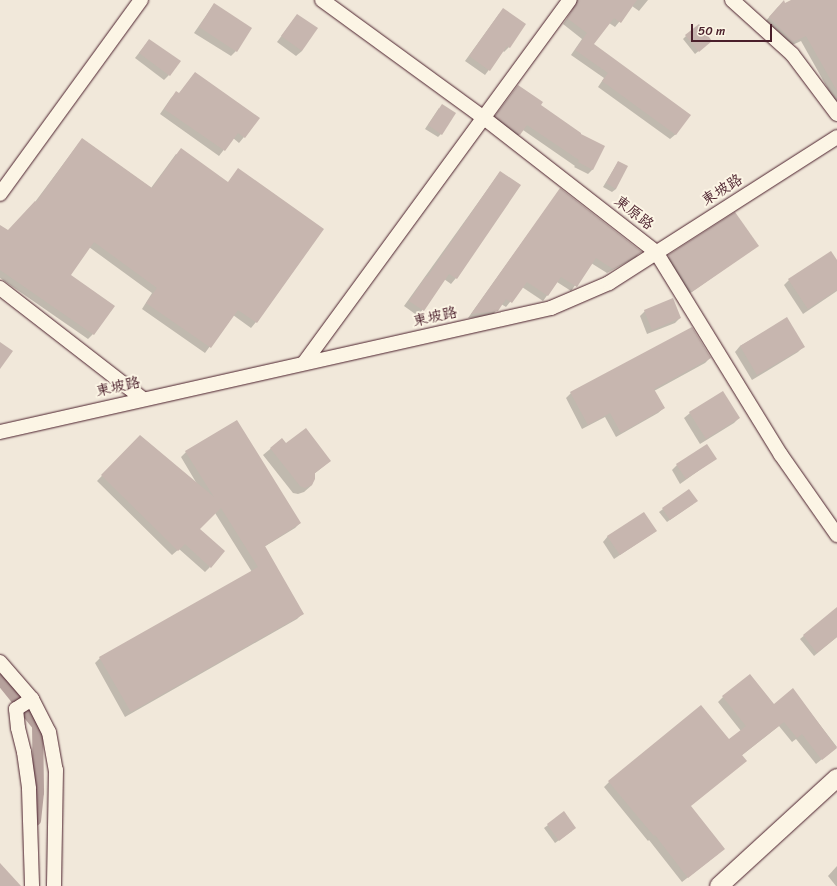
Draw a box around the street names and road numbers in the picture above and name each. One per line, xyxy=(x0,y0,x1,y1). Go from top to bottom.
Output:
street label: 東坡路 xyxy=(698,170,746,210)
street label: 東原路 xyxy=(611,192,657,234)
street label: 東坡路 xyxy=(411,303,459,331)
street label: 東坡路 xyxy=(94,373,142,401)

